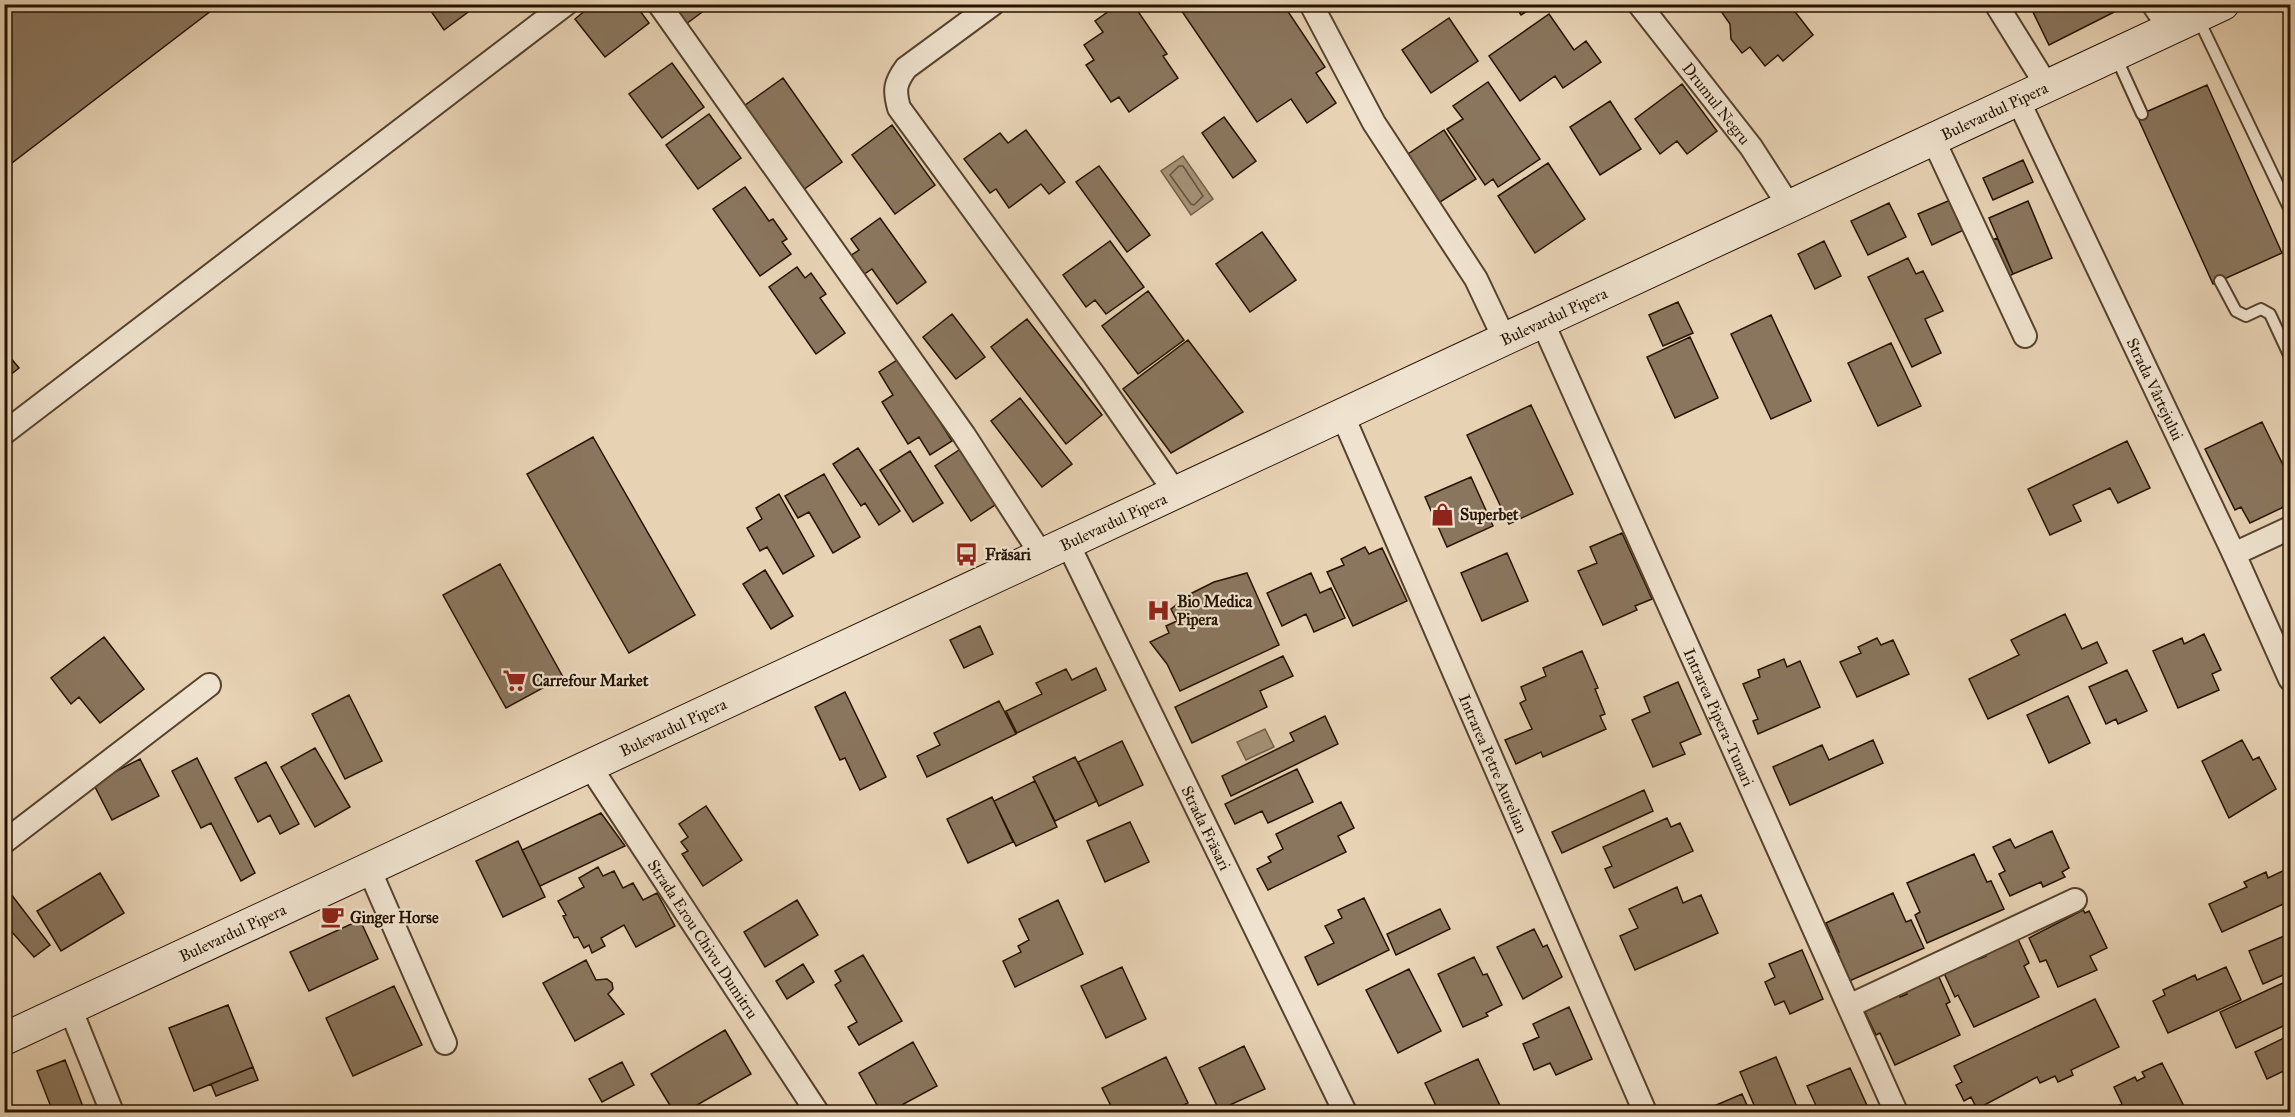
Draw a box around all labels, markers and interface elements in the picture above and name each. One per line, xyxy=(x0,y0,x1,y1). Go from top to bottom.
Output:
street label: Drumul Negru xyxy=(1679,58,1755,148)
street label: Bulevardul Pipera xyxy=(1938,78,2051,144)
street label: Bulevardul Pipera xyxy=(1497,283,1610,349)
street label: Strada Vârtejului xyxy=(2123,335,2188,444)
street label: Bulevardul Pipera xyxy=(1057,488,1170,555)
shop icon: Superbet xyxy=(1429,501,1455,527)
place label: Superbet xyxy=(1460,505,1519,525)
bus stop icon: Frăsari xyxy=(954,541,980,567)
place label: Frăsari xyxy=(985,545,1031,564)
place label: Bio Medica Pipera xyxy=(1177,592,1254,630)
hospital icon: Bio Medica Pipera xyxy=(1146,597,1172,623)
street label: Intrarea Pipera-Tunari xyxy=(1680,645,1759,790)
supermarket icon: Carrefour Market xyxy=(501,667,527,693)
place label: Carrefour Market xyxy=(532,671,649,690)
street label: Intrarea Petre Aurelian xyxy=(1455,691,1532,836)
street label: Bulevardul Pipera xyxy=(616,694,729,760)
street label: Strada Frăsari xyxy=(1178,782,1235,874)
street label: Strada Erou Chivu Dumitru xyxy=(644,856,763,1022)
street label: Bulevardul Pipera xyxy=(176,899,289,966)
cafe icon: Ginger Horse xyxy=(319,904,345,930)
place label: Ginger Horse xyxy=(350,908,439,928)

